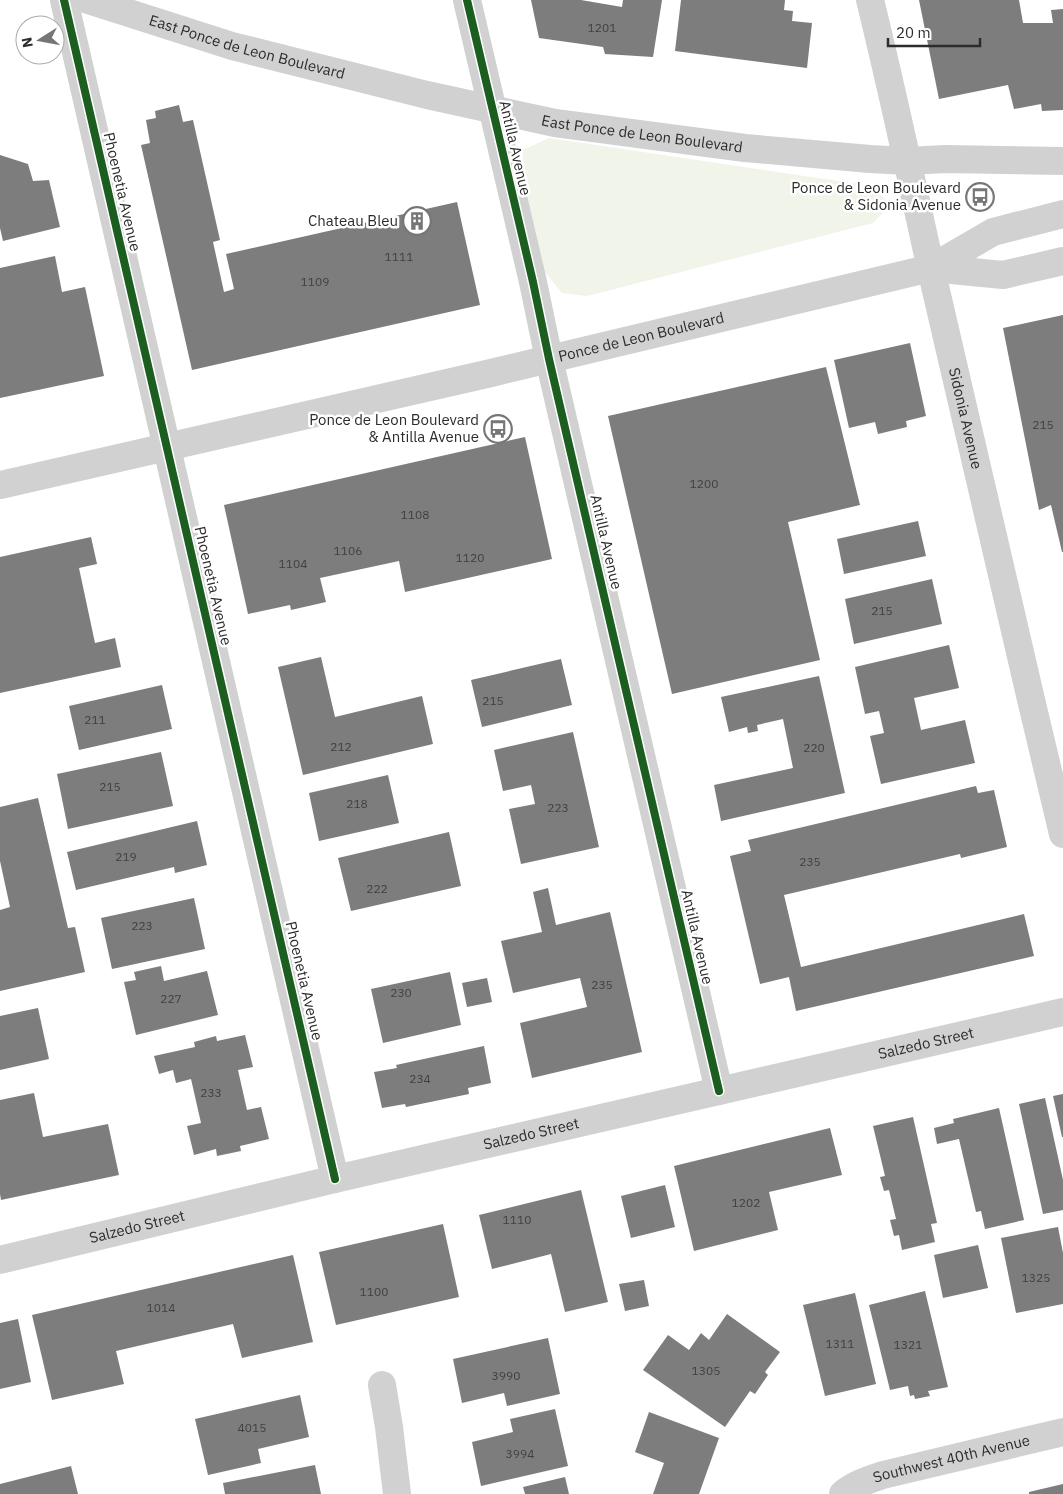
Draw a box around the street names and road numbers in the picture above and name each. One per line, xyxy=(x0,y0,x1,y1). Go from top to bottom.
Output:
street label: East Ponce de Leon Boulevard xyxy=(147,10,347,83)
street label: Antilla Avenue xyxy=(495,99,536,197)
street label: East Ponce de Leon Boulevard xyxy=(540,110,744,157)
street label: Phoenetia Avenue xyxy=(100,130,145,253)
street label: Ponce de Leon Boulevard xyxy=(556,308,726,366)
street label: Sidonia Avenue xyxy=(945,366,987,471)
street label: Antilla Avenue xyxy=(586,493,627,591)
street label: Phoenetia Avenue xyxy=(191,524,236,647)
street label: Antilla Avenue xyxy=(677,888,718,986)
street label: Phoenetia Avenue xyxy=(282,919,327,1042)
street label: Salzedo Street xyxy=(876,1023,976,1063)
street label: Salzedo Street xyxy=(481,1113,581,1154)
street label: Salzedo Street xyxy=(87,1206,187,1247)
street label: Southwest 40th Avenue xyxy=(870,1430,1032,1487)

